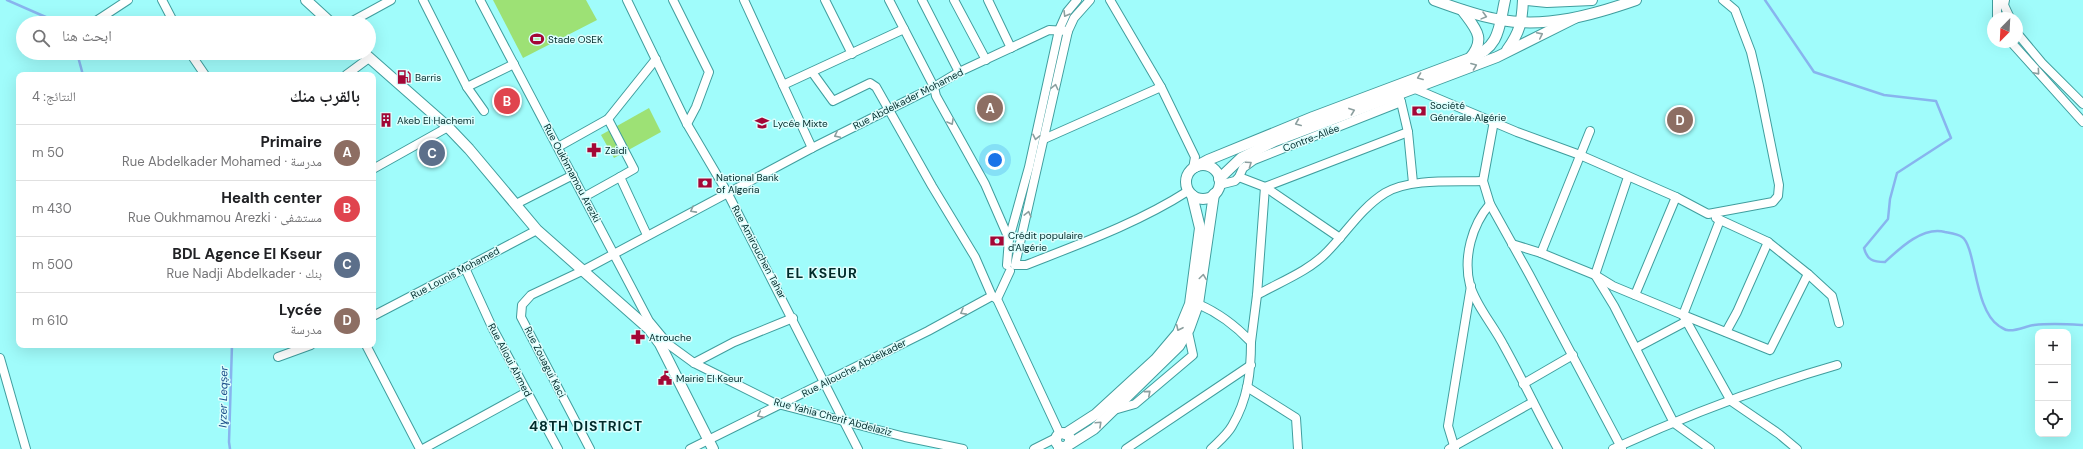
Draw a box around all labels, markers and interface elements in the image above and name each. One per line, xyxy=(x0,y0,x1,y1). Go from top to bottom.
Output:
one-way arrow xyxy=(1064,10,1071,17)
one-way arrow xyxy=(1480,11,1487,20)
north arrow xyxy=(1987,12,2023,48)
search box xyxy=(16,16,376,60)
text: ابحث هنا xyxy=(62,26,112,46)
icon: search xyxy=(30,27,52,49)
sports icon: Stade OSEK xyxy=(529,31,545,47)
one-way arrow xyxy=(1536,32,1544,40)
place label: Stade OSEK xyxy=(548,33,603,46)
one-way arrow xyxy=(1471,63,1478,71)
street label: Rue Abdelkader Mohamed xyxy=(851,65,965,133)
one-way arrow xyxy=(2032,67,2039,75)
fuel station icon: Barris xyxy=(396,69,412,85)
place label: Barris xyxy=(415,71,441,84)
one-way arrow xyxy=(1416,72,1423,80)
one-way arrow xyxy=(1051,83,1059,90)
text: بالقرب منك xyxy=(290,85,360,107)
pin: B xyxy=(494,86,520,116)
text: النتائج: 4 xyxy=(32,88,76,105)
pin: A xyxy=(977,93,1003,123)
place label: Société Générale Algérie xyxy=(1430,99,1506,124)
bank icon: Société Générale Algérie xyxy=(1411,103,1427,119)
pin: D xyxy=(1667,105,1693,135)
one-way arrow xyxy=(1349,108,1356,116)
building icon: Akeb El Hachemi xyxy=(378,112,394,128)
place label: Akeb El Hachemi xyxy=(397,114,474,127)
school or university icon: Lycée Mixte xyxy=(754,115,770,131)
place label: Lycée Mixte xyxy=(773,117,828,130)
one-way arrow xyxy=(946,118,954,125)
one-way arrow xyxy=(1295,118,1302,126)
street label: Contre-Allée xyxy=(1281,121,1341,155)
street label: Rue Oukhmamou Arezki xyxy=(541,122,603,224)
one-way arrow xyxy=(833,131,841,138)
text: Primaire xyxy=(260,132,322,152)
one-way arrow xyxy=(1032,133,1040,140)
pin: C xyxy=(419,138,445,168)
pharmacy icon: Zaidi xyxy=(586,142,602,158)
text: 50 m xyxy=(32,144,64,161)
text: A xyxy=(342,144,352,161)
place label: Zaidi xyxy=(605,144,627,157)
your location xyxy=(985,150,1005,170)
text: مدرسة · Rue Abdelkader Mohamed xyxy=(122,153,322,170)
one-way arrow xyxy=(1244,162,1251,169)
place label: National Bank of Algeria xyxy=(716,171,779,196)
bank icon: National Bank of Algeria xyxy=(697,175,713,191)
text: Health center xyxy=(221,188,322,208)
text: 430 m xyxy=(32,200,72,217)
text: B xyxy=(343,200,351,217)
street label: Rue Amirouchen Tahar xyxy=(729,203,789,301)
one-way arrow xyxy=(690,206,697,213)
text: مستشفى · Rue Oukhmamou Arezki xyxy=(128,209,322,226)
one-way arrow xyxy=(1023,210,1031,217)
place label: Crédit populaire d'Algérie xyxy=(1008,229,1083,254)
bank icon: Crédit populaire d'Algérie xyxy=(989,233,1005,249)
text: BDL Agence El Kseur xyxy=(172,244,322,264)
street label: Rue Lounis Mohamed xyxy=(408,244,502,302)
text: 500 m xyxy=(32,256,73,273)
text: C xyxy=(342,256,352,273)
district label: EL KSEUR xyxy=(786,264,858,282)
text: بنك · Rue Nadji Abdelkader xyxy=(166,265,322,282)
one-way arrow xyxy=(1198,274,1207,280)
text: Lycée xyxy=(279,300,322,320)
one-way arrow xyxy=(960,307,967,315)
text: 610 m xyxy=(32,312,68,329)
text: D xyxy=(342,312,352,329)
text: مدرسة xyxy=(290,321,322,338)
street label: Rue Alioui Ahmed xyxy=(485,321,535,399)
street label: Rue Zouagui Kaci xyxy=(521,324,569,400)
one-way arrow xyxy=(1176,325,1184,332)
pharmacy icon: Atrouche xyxy=(630,329,646,345)
map controls xyxy=(2035,329,2071,437)
button: + xyxy=(2035,329,2071,365)
place label: Atrouche xyxy=(649,331,692,344)
street label: Rue Allouche Abdelkader xyxy=(799,336,909,400)
water label: Iɣzer Leqṣer xyxy=(215,365,231,428)
button: − xyxy=(2035,365,2071,401)
public building icon: Mairie El Kseur xyxy=(657,370,673,386)
place label: Mairie El Kseur xyxy=(676,372,743,385)
one-way arrow xyxy=(1143,391,1151,398)
street label: Rue Yahia Cherif Abdelaziz xyxy=(773,395,894,439)
button: locate xyxy=(2035,401,2071,437)
one-way arrow xyxy=(756,410,764,418)
district label: 48TH DISTRICT xyxy=(529,417,643,435)
one-way arrow xyxy=(1094,421,1102,429)

